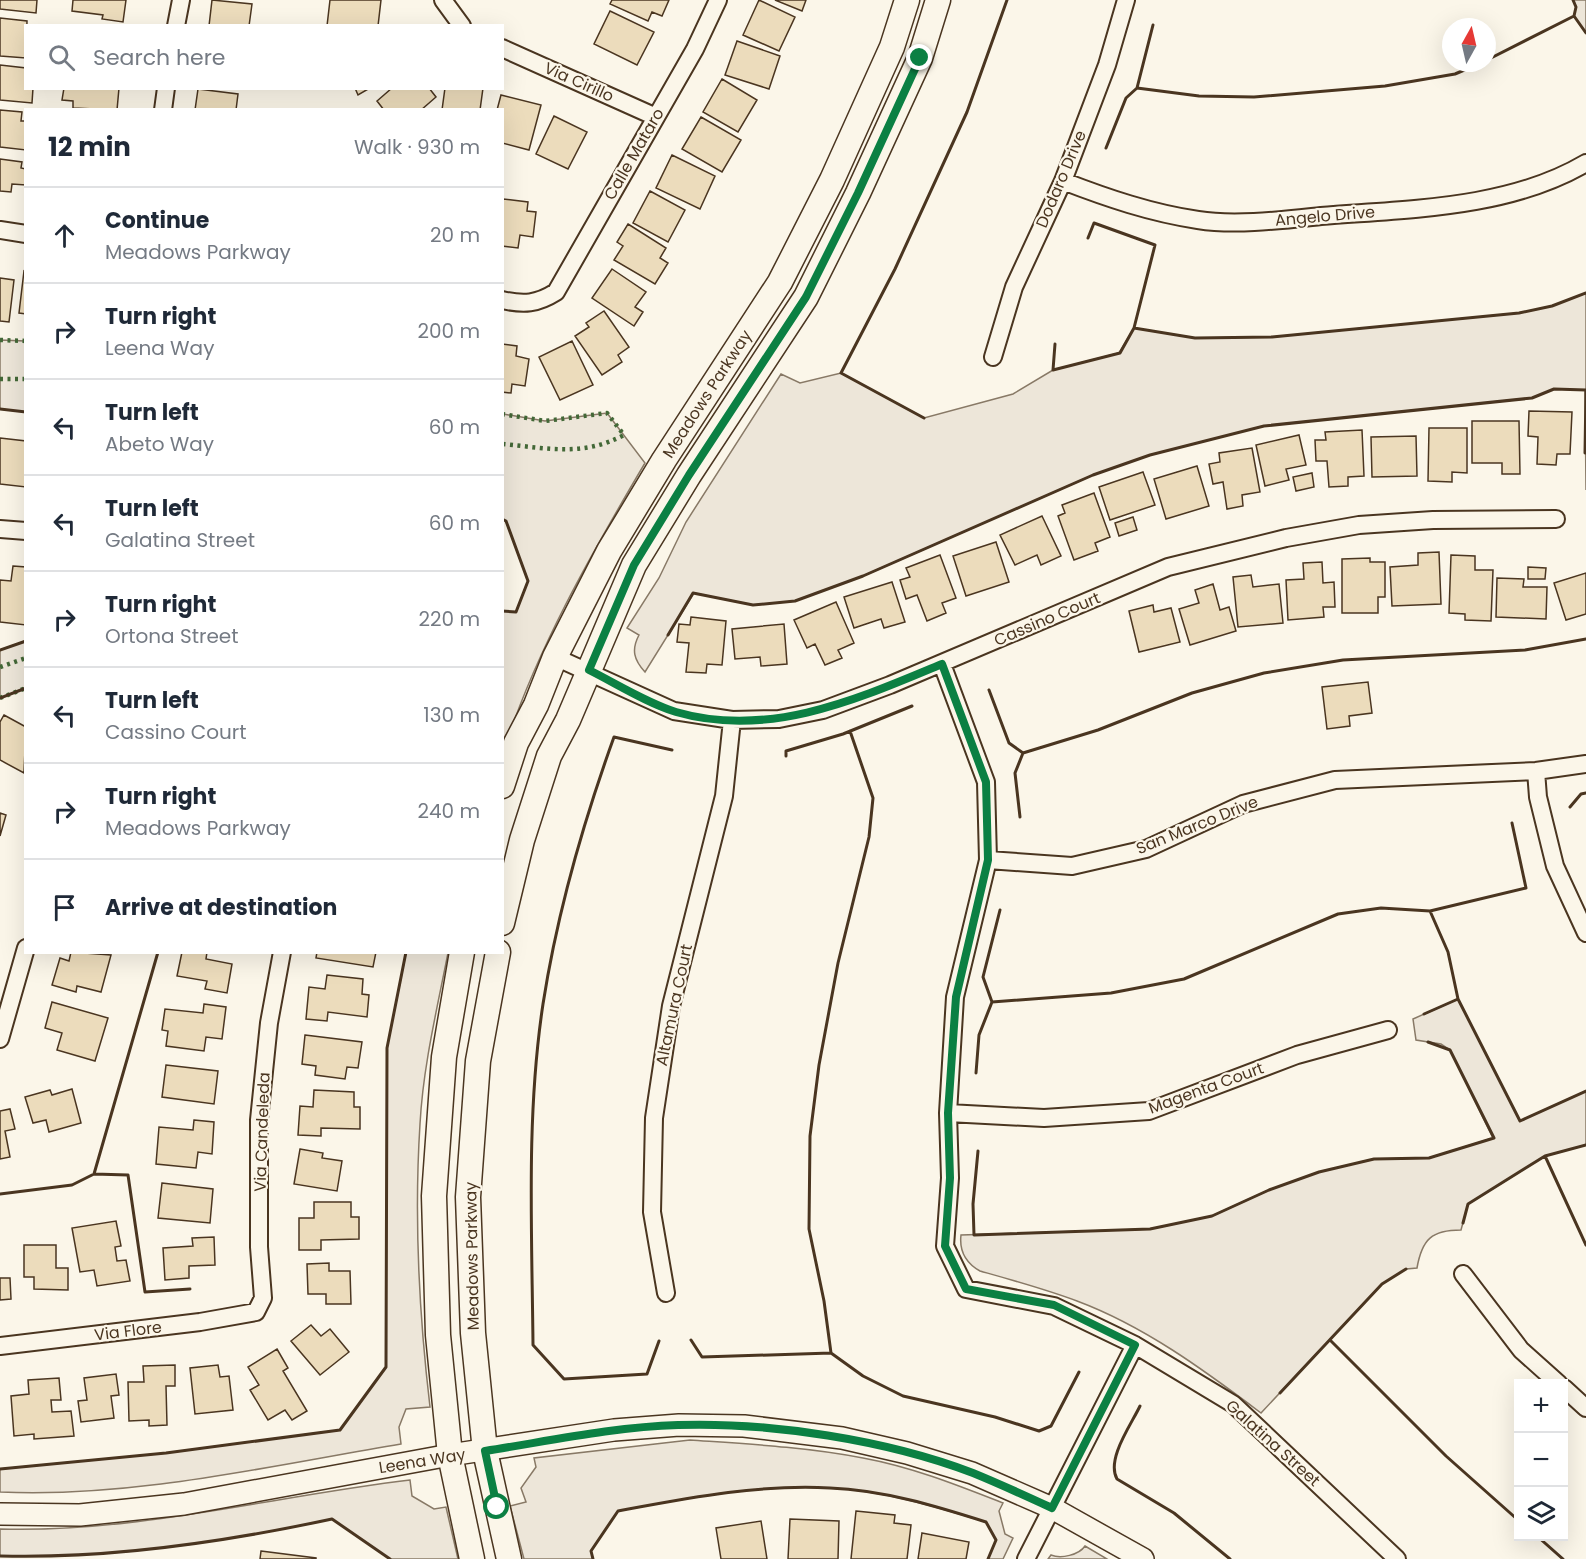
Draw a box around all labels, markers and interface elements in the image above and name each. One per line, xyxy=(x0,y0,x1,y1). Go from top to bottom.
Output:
north arrow xyxy=(1442,18,1496,72)
search box xyxy=(24,24,504,90)
icon: search xyxy=(45,41,78,74)
text: Search here xyxy=(93,42,226,73)
route end xyxy=(906,44,932,70)
street label: Via Cirillo xyxy=(540,56,618,108)
street label: Calle Mataro xyxy=(598,104,670,204)
street label: Dodaro Drive xyxy=(1030,127,1092,231)
text: 12 min xyxy=(48,129,131,165)
text: Walk · 930 m xyxy=(354,133,480,161)
street label: Angelo Drive xyxy=(1274,200,1376,232)
text: Continue xyxy=(105,205,209,236)
icon: ahead xyxy=(48,219,81,252)
text: 20 m xyxy=(430,221,480,249)
text: Meadows Parkway xyxy=(105,238,291,266)
text: Turn right xyxy=(105,301,216,332)
icon: right xyxy=(48,315,81,348)
text: 200 m xyxy=(417,317,480,345)
street label: Meadows Parkway xyxy=(657,325,757,463)
text: Leena Way xyxy=(105,334,214,362)
text: Turn left xyxy=(105,397,199,428)
icon: left xyxy=(48,411,81,444)
text: 60 m xyxy=(429,413,480,441)
text: Abeto Way xyxy=(105,430,214,458)
text: Turn left xyxy=(105,493,199,524)
icon: left xyxy=(48,507,81,540)
text: 60 m xyxy=(429,509,480,537)
text: Galatina Street xyxy=(105,526,255,554)
street label: Cassino Court xyxy=(990,586,1104,652)
text: Turn right xyxy=(105,589,216,620)
icon: right xyxy=(48,603,81,636)
text: 220 m xyxy=(419,605,480,633)
text: Ortona Street xyxy=(105,622,238,650)
text: Turn left xyxy=(105,685,199,716)
icon: left xyxy=(48,699,81,732)
text: 130 m xyxy=(423,701,480,729)
text: Cassino Court xyxy=(105,718,246,746)
text: Turn right xyxy=(105,781,216,812)
street label: San Marco Drive xyxy=(1133,790,1261,860)
icon: right xyxy=(48,795,81,828)
text: 240 m xyxy=(417,797,480,825)
text: Meadows Parkway xyxy=(105,814,291,842)
icon: arrive xyxy=(48,891,81,924)
text: Arrive at destination xyxy=(105,892,337,923)
street label: Altamura Court xyxy=(650,942,698,1068)
street label: Magenta Court xyxy=(1145,1056,1267,1120)
street label: Via Candeleda xyxy=(248,1072,276,1192)
street label: Meadows Parkway xyxy=(459,1182,485,1330)
street label: Via Flore xyxy=(93,1315,163,1347)
map controls xyxy=(1514,1379,1568,1541)
button: + xyxy=(1514,1379,1568,1433)
street label: Galatina Street xyxy=(1221,1394,1325,1492)
button: − xyxy=(1514,1433,1568,1487)
street label: Leena Way xyxy=(377,1443,467,1479)
button: layers xyxy=(1514,1487,1568,1541)
route start xyxy=(483,1493,509,1519)

